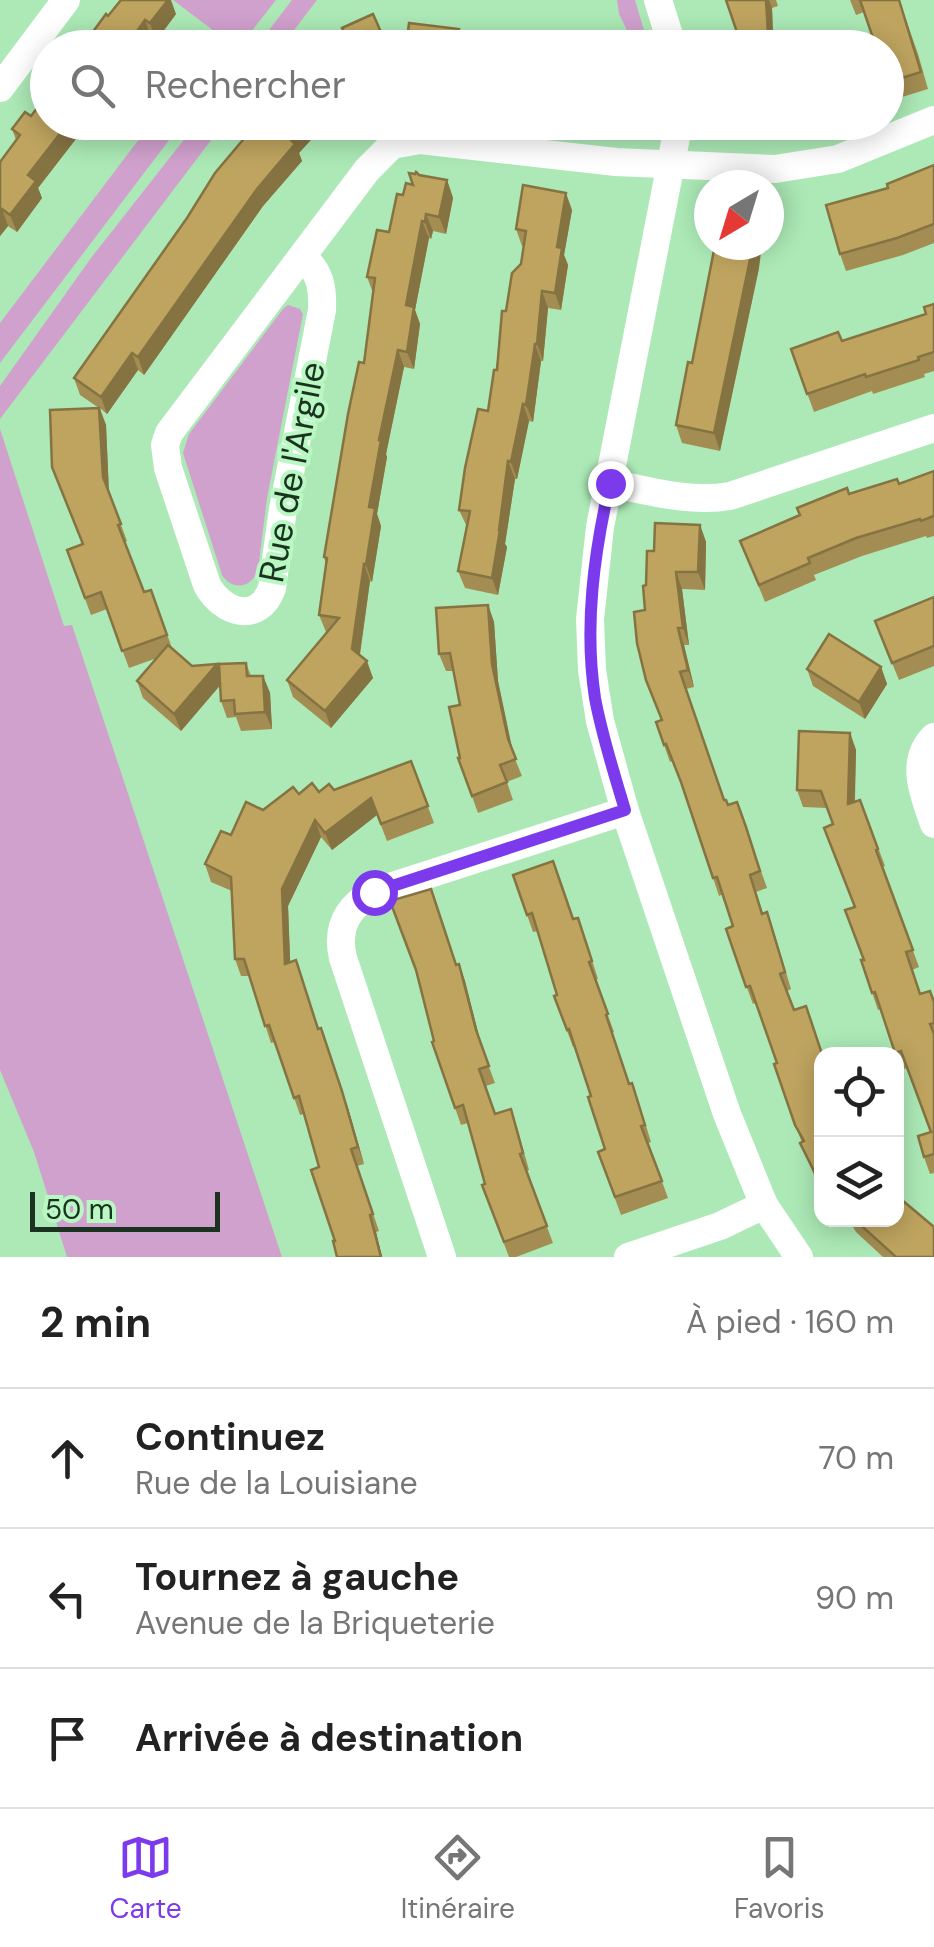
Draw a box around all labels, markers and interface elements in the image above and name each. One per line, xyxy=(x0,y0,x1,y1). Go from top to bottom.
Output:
search box xyxy=(30,30,904,140)
icon: search xyxy=(65,58,120,113)
text: Rechercher xyxy=(145,60,346,110)
north arrow xyxy=(694,170,784,260)
street label: Rue de l'Argile xyxy=(248,358,336,586)
route end xyxy=(588,461,634,507)
route start xyxy=(352,870,398,916)
map controls xyxy=(814,1047,904,1227)
button: locate xyxy=(814,1047,904,1137)
button: layers xyxy=(814,1137,904,1227)
scale bar xyxy=(30,1187,220,1232)
text: 50 m xyxy=(45,1191,114,1228)
text: 2 min xyxy=(40,1295,151,1350)
text: À pied · 160 m xyxy=(686,1301,894,1343)
text: Continuez xyxy=(135,1412,325,1462)
icon: ahead xyxy=(40,1431,95,1486)
text: 70 m xyxy=(818,1437,894,1479)
text: Rue de la Louisiane xyxy=(135,1462,418,1504)
text: Tournez à gauche xyxy=(135,1552,459,1602)
icon: left xyxy=(40,1571,95,1626)
text: 90 m xyxy=(815,1577,894,1619)
text: Avenue de la Briqueterie xyxy=(135,1602,495,1644)
icon: arrive xyxy=(40,1711,95,1766)
text: Arrivée à destination xyxy=(135,1713,523,1763)
tab: Carte xyxy=(110,1830,182,1927)
tab: Itinéraire xyxy=(401,1830,515,1927)
tab: Favoris xyxy=(734,1830,824,1927)

